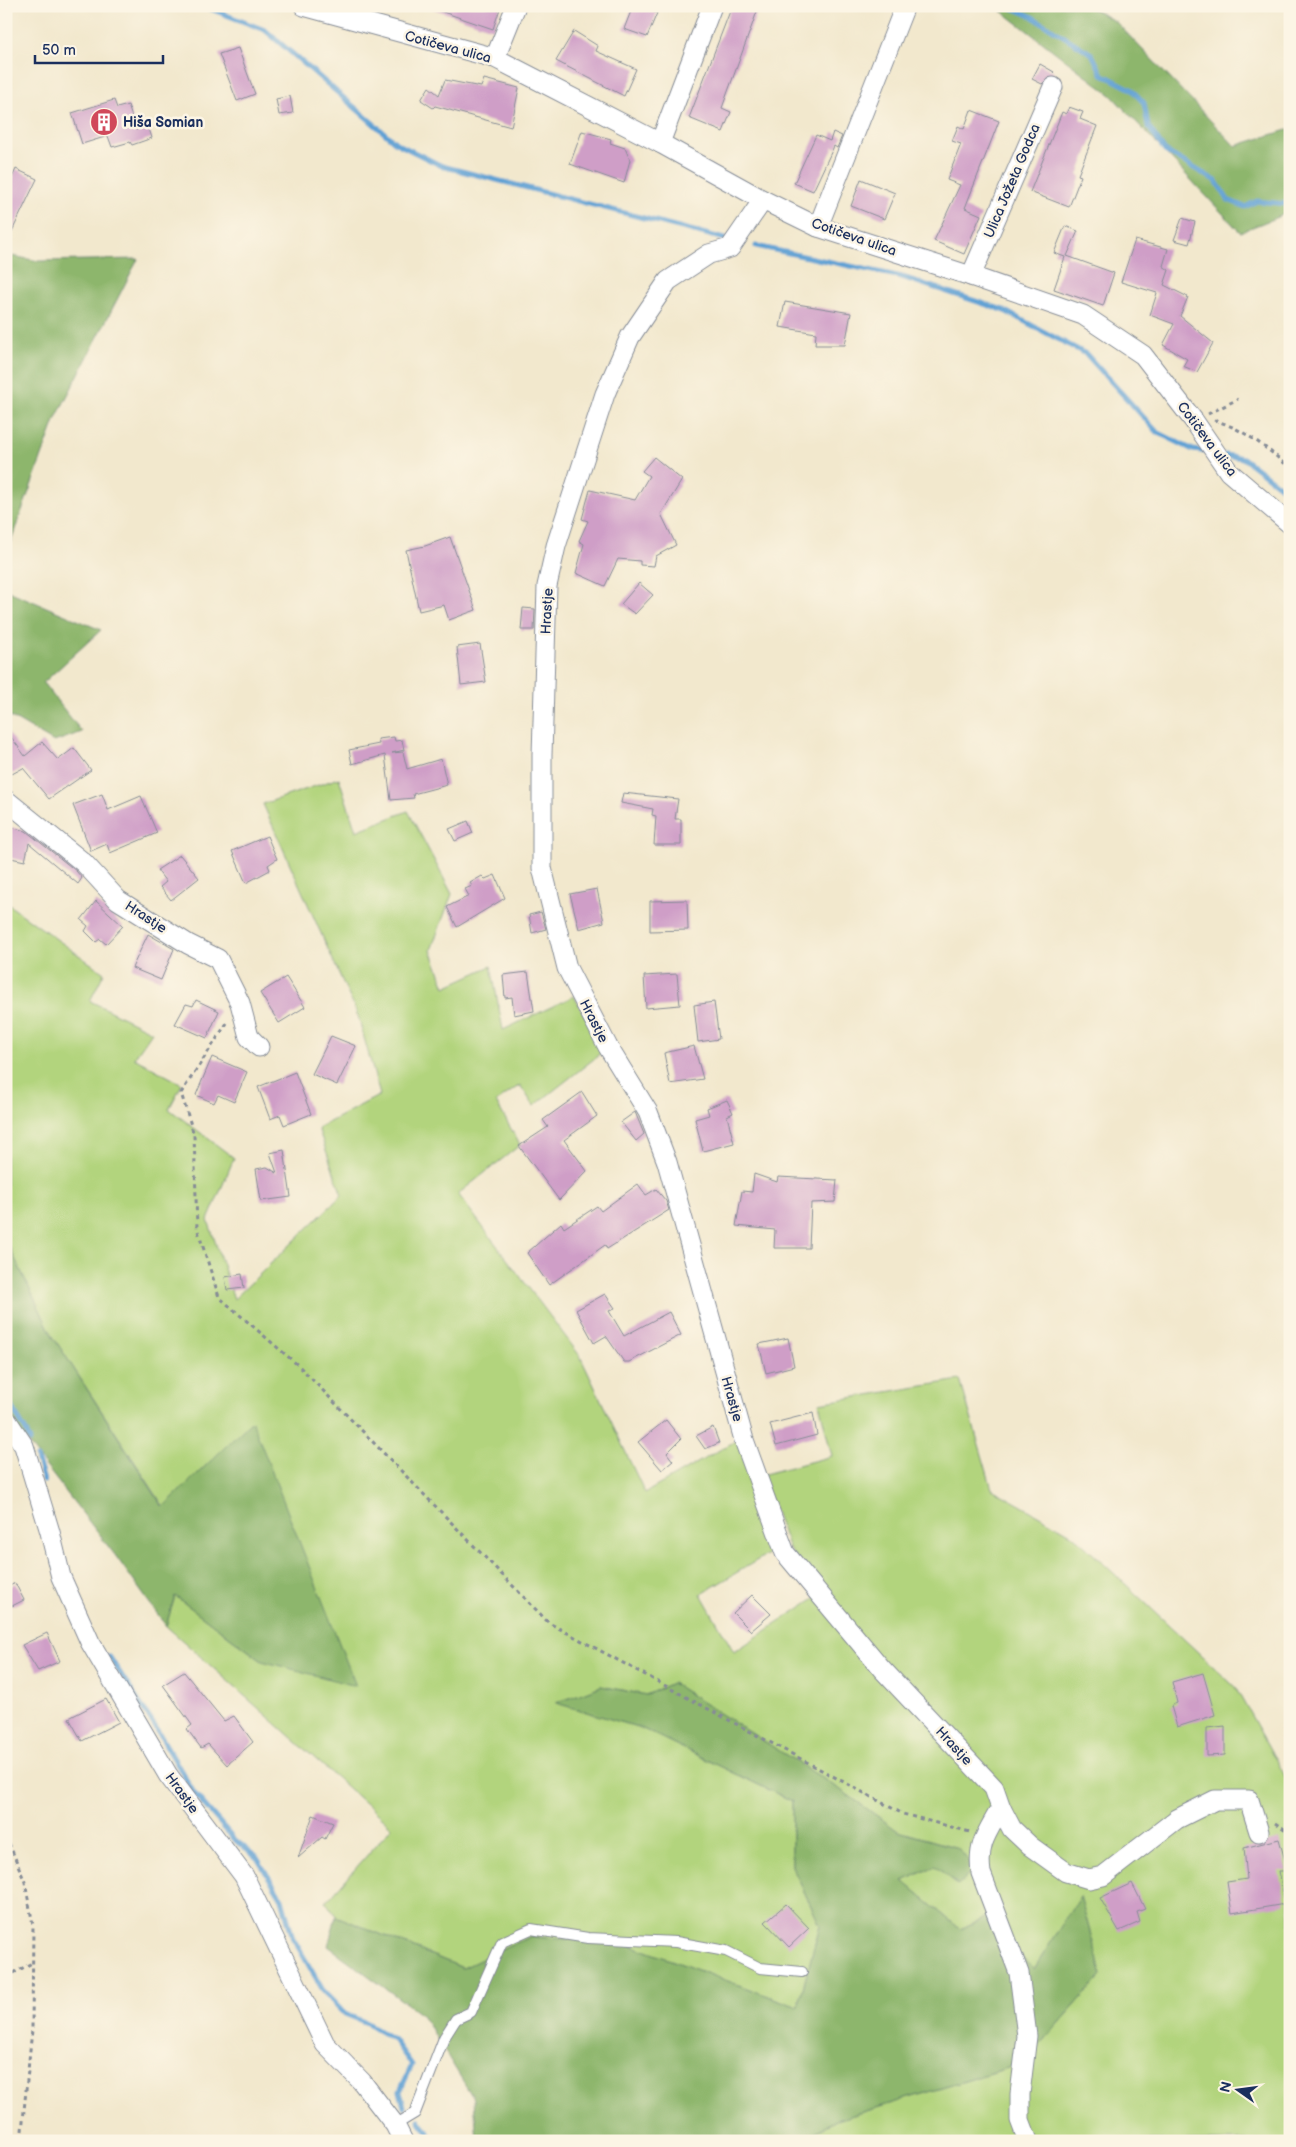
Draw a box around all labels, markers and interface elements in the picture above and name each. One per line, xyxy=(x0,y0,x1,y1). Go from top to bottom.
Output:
street label: Cotičeva ulica xyxy=(403,27,493,67)
scale bar xyxy=(35,32,162,64)
text: 50 m xyxy=(42,41,76,60)
building icon: Hiša Somian xyxy=(89,107,119,137)
place label: Hiša Somian xyxy=(123,114,203,131)
street label: Ulica Jožeta Godca xyxy=(980,121,1044,241)
street label: Cotičeva ulica xyxy=(809,214,899,260)
street label: Cotičeva ulica xyxy=(1173,398,1241,480)
street label: Hrastje xyxy=(537,587,557,635)
street label: Hrastje xyxy=(122,897,170,937)
street label: Hrastje xyxy=(576,996,612,1046)
street label: Hrastje xyxy=(717,1374,747,1424)
street label: Hrastje xyxy=(932,1723,976,1769)
street label: Hrastje xyxy=(161,1769,203,1817)
north arrow xyxy=(1214,2064,1264,2114)
text: N xyxy=(1216,2080,1235,2094)

